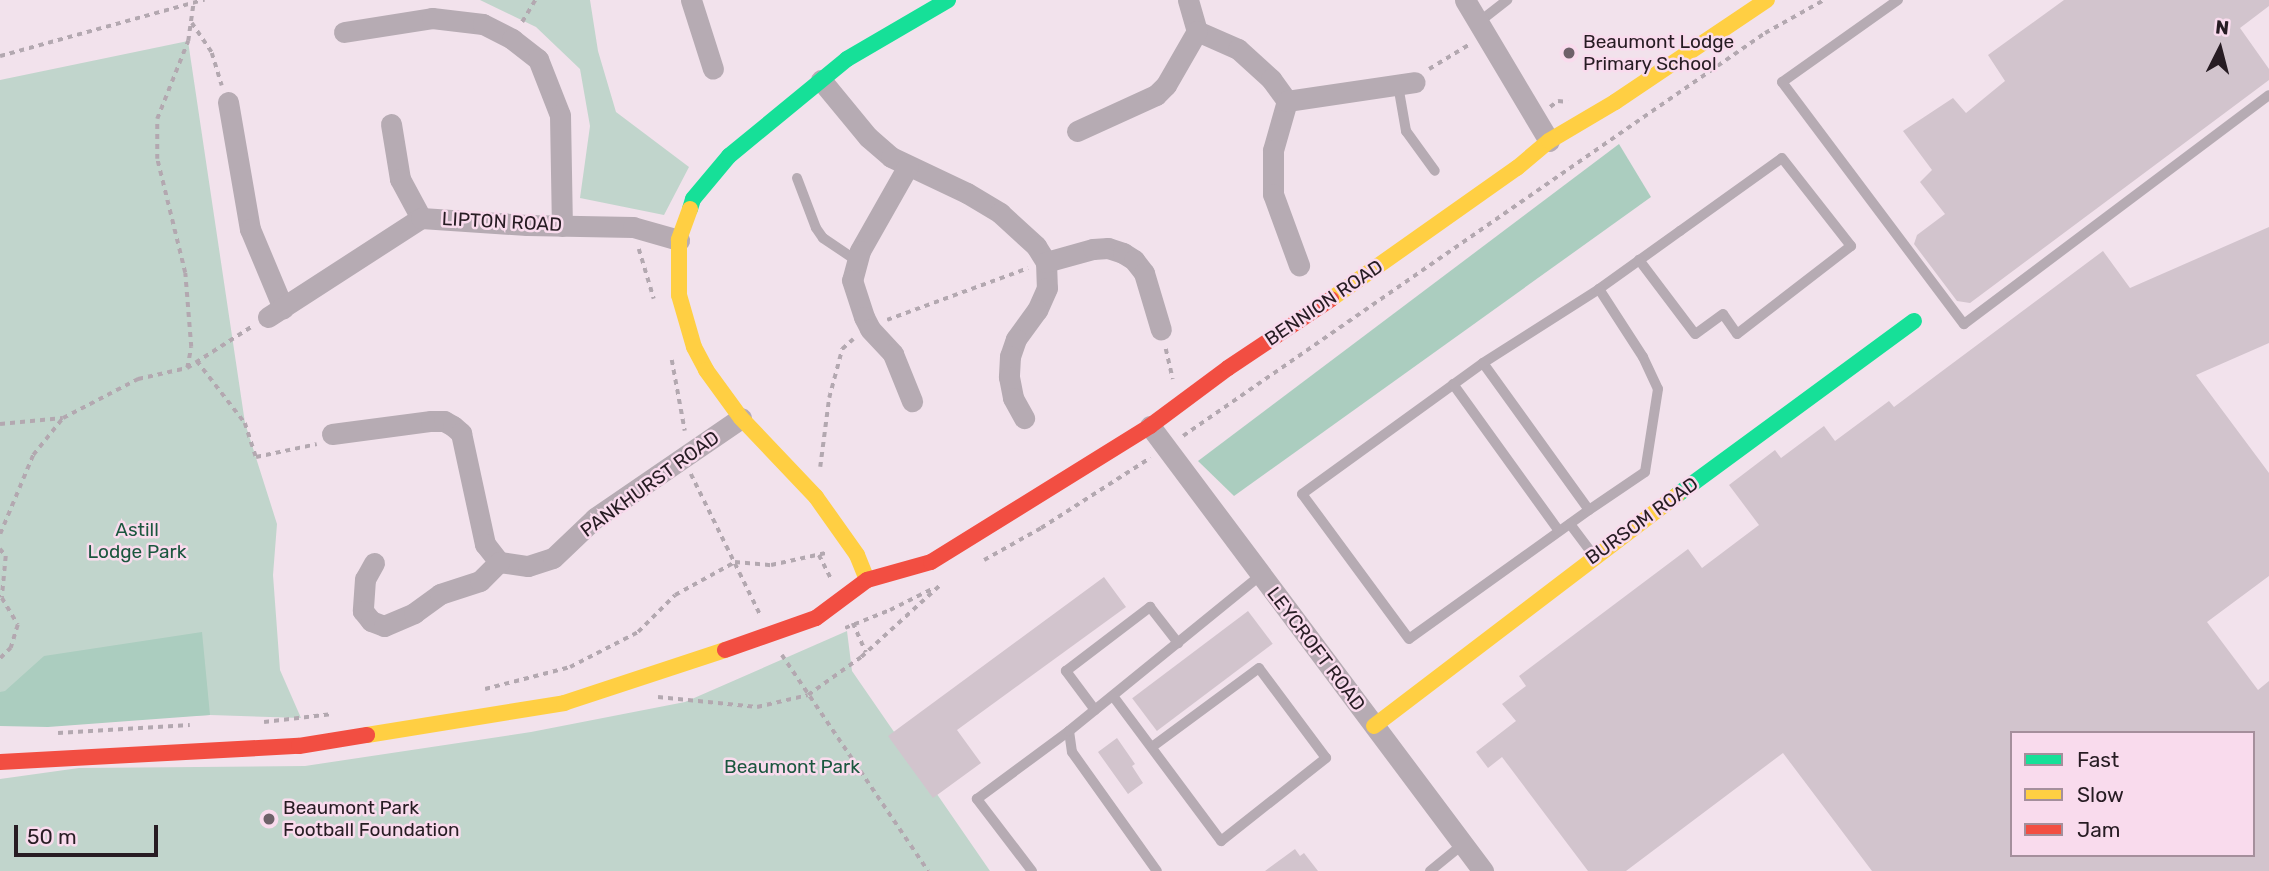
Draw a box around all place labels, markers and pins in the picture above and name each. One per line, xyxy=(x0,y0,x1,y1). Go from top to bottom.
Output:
place label: Beaumont Lodge Primary School xyxy=(1583,31,1734,75)
marker: Beaumont Lodge Primary School xyxy=(1561,45,1577,61)
place label: Beaumont Park Football Foundation xyxy=(283,797,460,841)
marker: Beaumont Park Football Foundation xyxy=(261,811,277,827)

